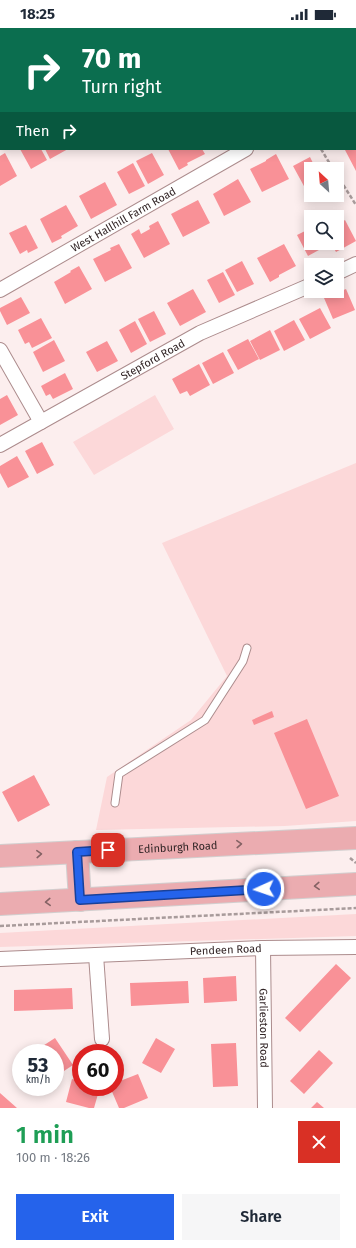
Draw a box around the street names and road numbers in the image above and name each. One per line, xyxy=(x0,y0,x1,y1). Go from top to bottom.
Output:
street label: West Hallhill Farm Road xyxy=(69,184,178,255)
street label: Stepford Road xyxy=(118,336,187,383)
street label: Edinburgh Road xyxy=(138,839,218,856)
street label: Pendeen Road xyxy=(190,942,262,958)
street label: Garlieston Road xyxy=(257,988,271,1068)

